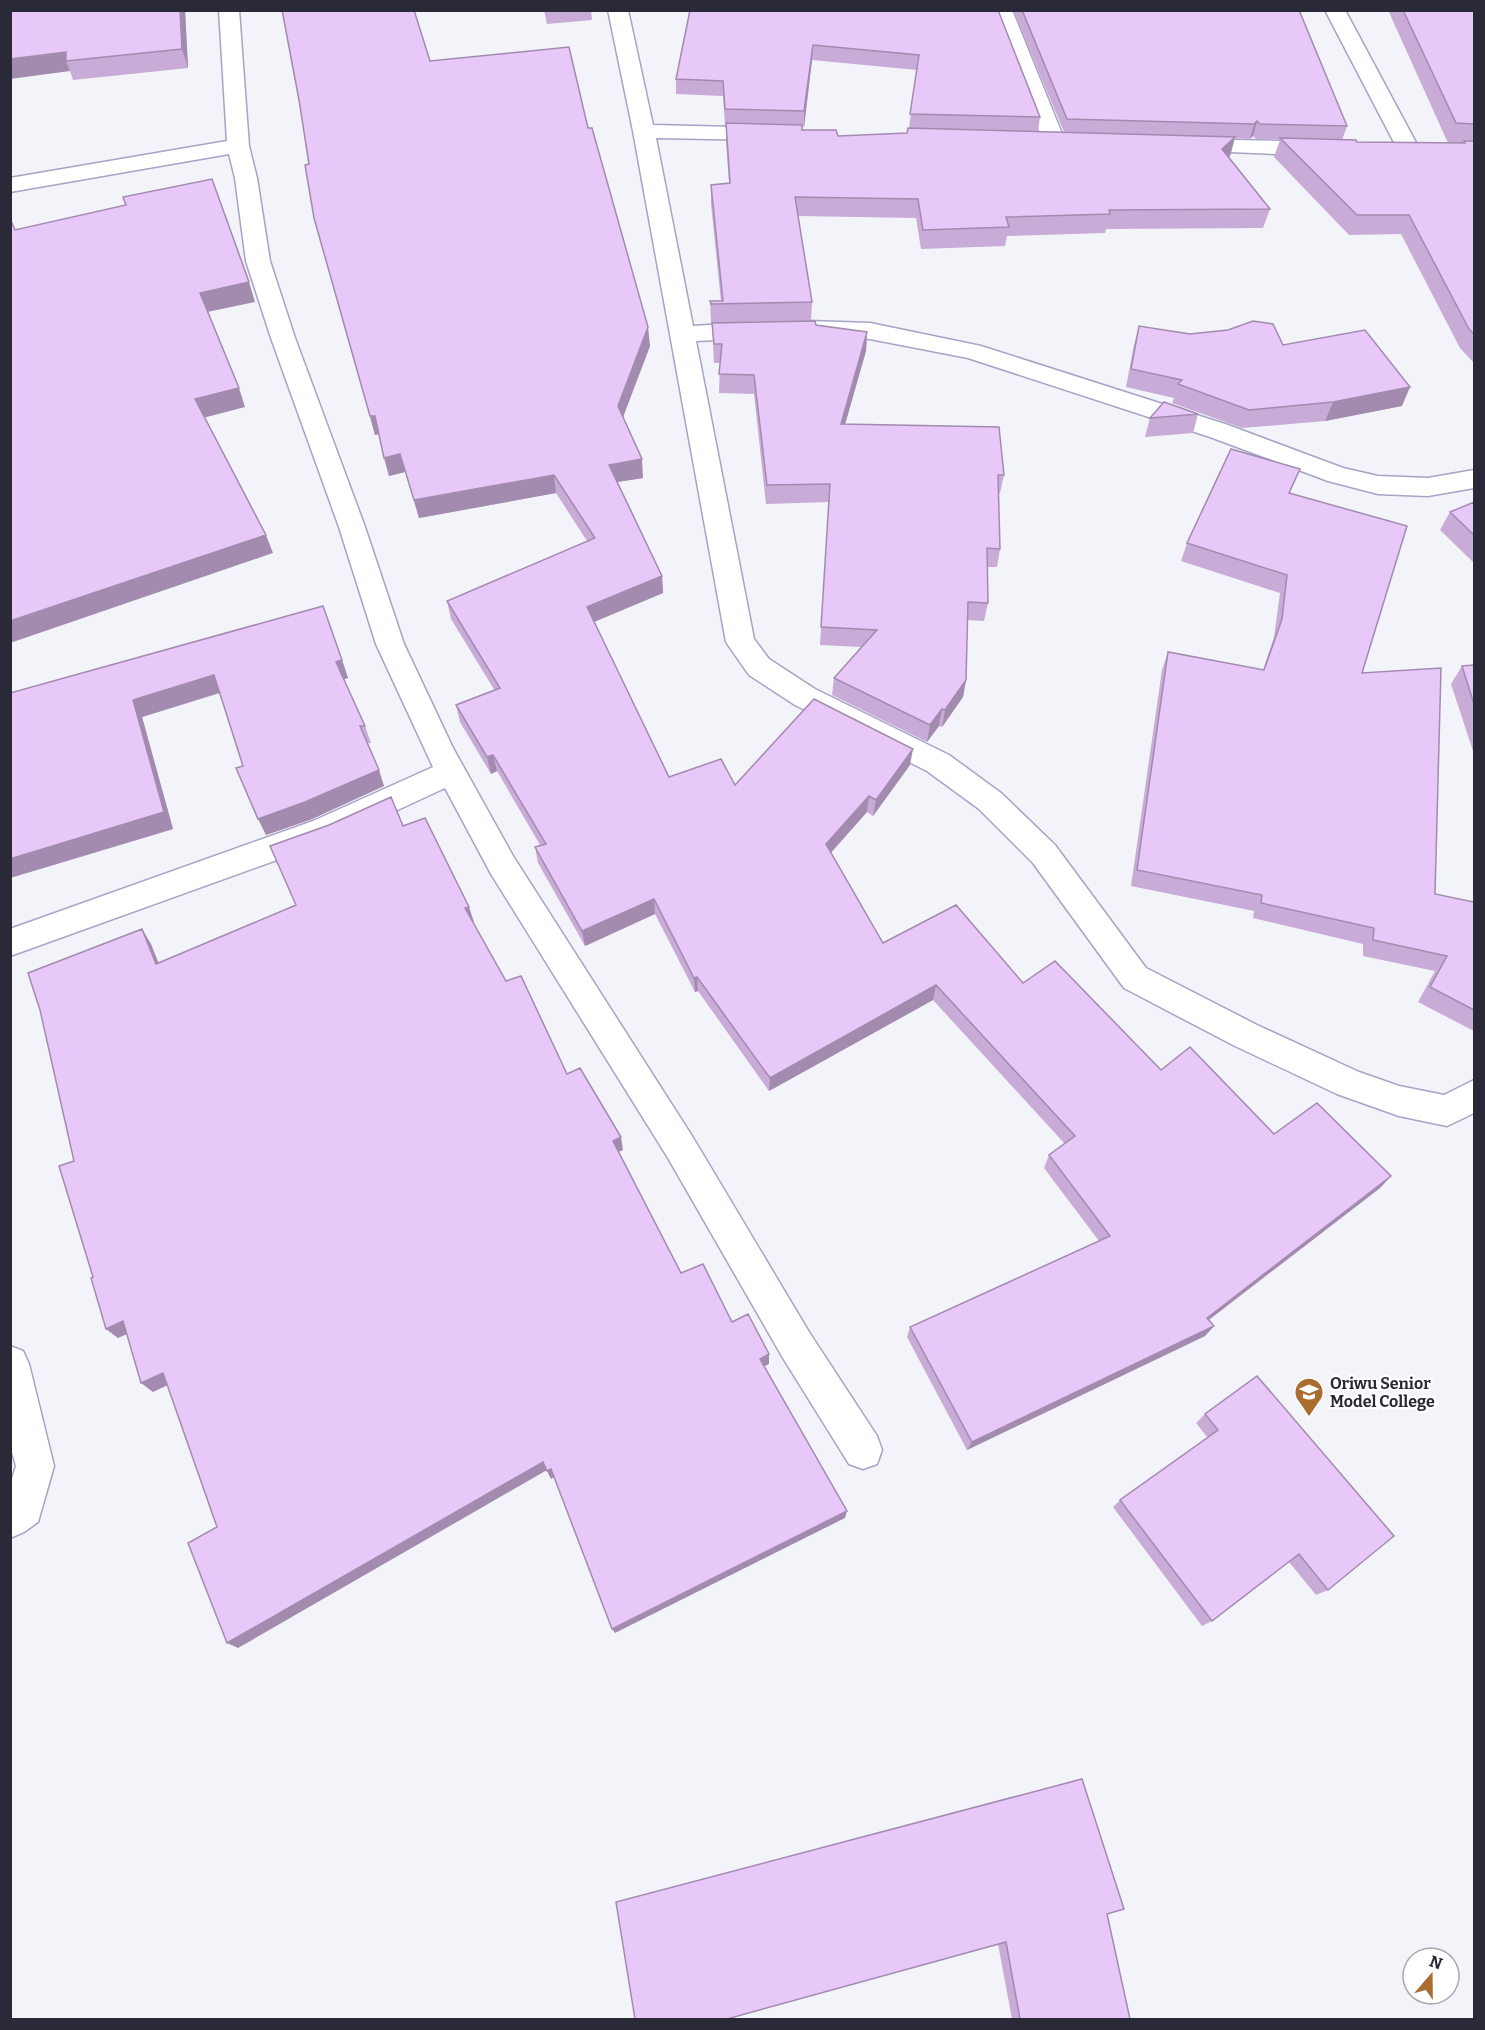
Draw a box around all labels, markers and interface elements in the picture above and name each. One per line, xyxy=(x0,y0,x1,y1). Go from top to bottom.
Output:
place label: Oriwu Senior Model College xyxy=(1330,1374,1435,1411)
school or university icon: Oriwu Senior Model College xyxy=(1293,1376,1325,1418)
north arrow xyxy=(1401,1946,1461,2006)
text: N xyxy=(1427,1951,1445,1973)

